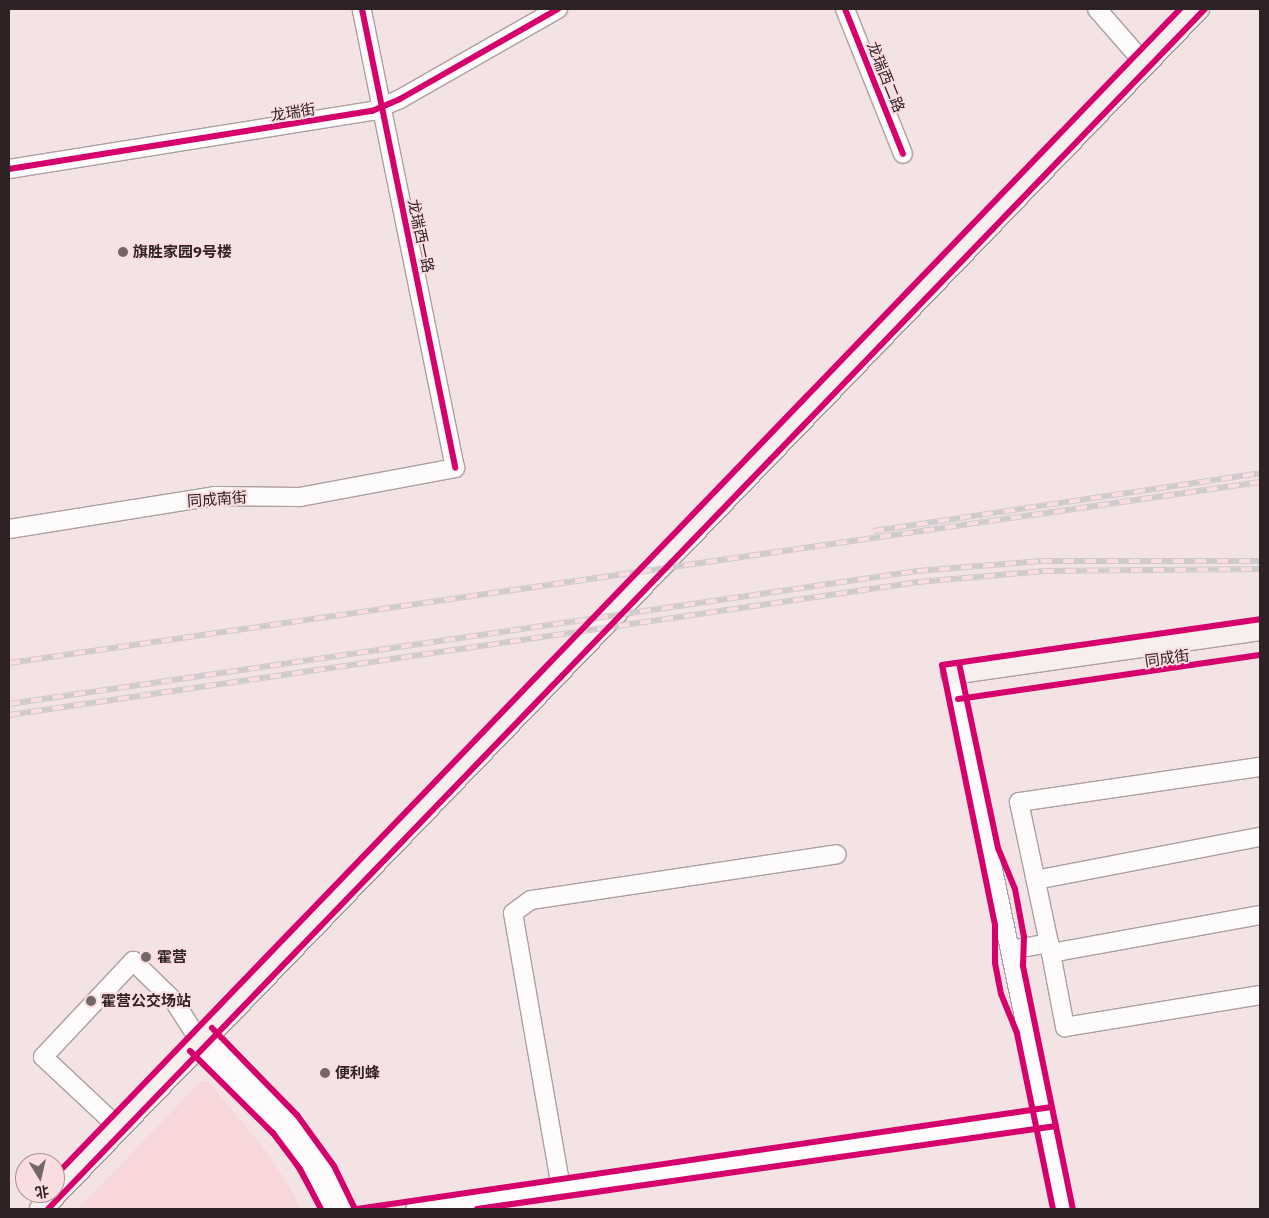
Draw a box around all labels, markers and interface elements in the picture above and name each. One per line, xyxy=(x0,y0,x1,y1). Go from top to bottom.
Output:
street label: 龙瑞西二路 xyxy=(864,39,908,115)
street label: 龙瑞街 xyxy=(269,100,317,124)
street label: 龙瑞西一路 xyxy=(404,197,438,275)
place label: 旗胜家园9号楼 xyxy=(133,243,232,261)
marker: 旗胜家园9号楼 xyxy=(117,246,129,258)
street label: 同成南街 xyxy=(186,488,248,510)
street label: 同成街 xyxy=(1143,646,1191,670)
place label: 霍营 xyxy=(157,948,187,966)
marker: 霍营 xyxy=(139,950,153,964)
place label: 霍营公交场站 xyxy=(101,992,191,1010)
marker: 霍营公交场站 xyxy=(85,995,97,1007)
place label: 便利蜂 xyxy=(335,1064,380,1082)
marker: 便利蜂 xyxy=(319,1067,331,1079)
north arrow xyxy=(15,1153,65,1203)
text: 北 xyxy=(34,1182,51,1202)

